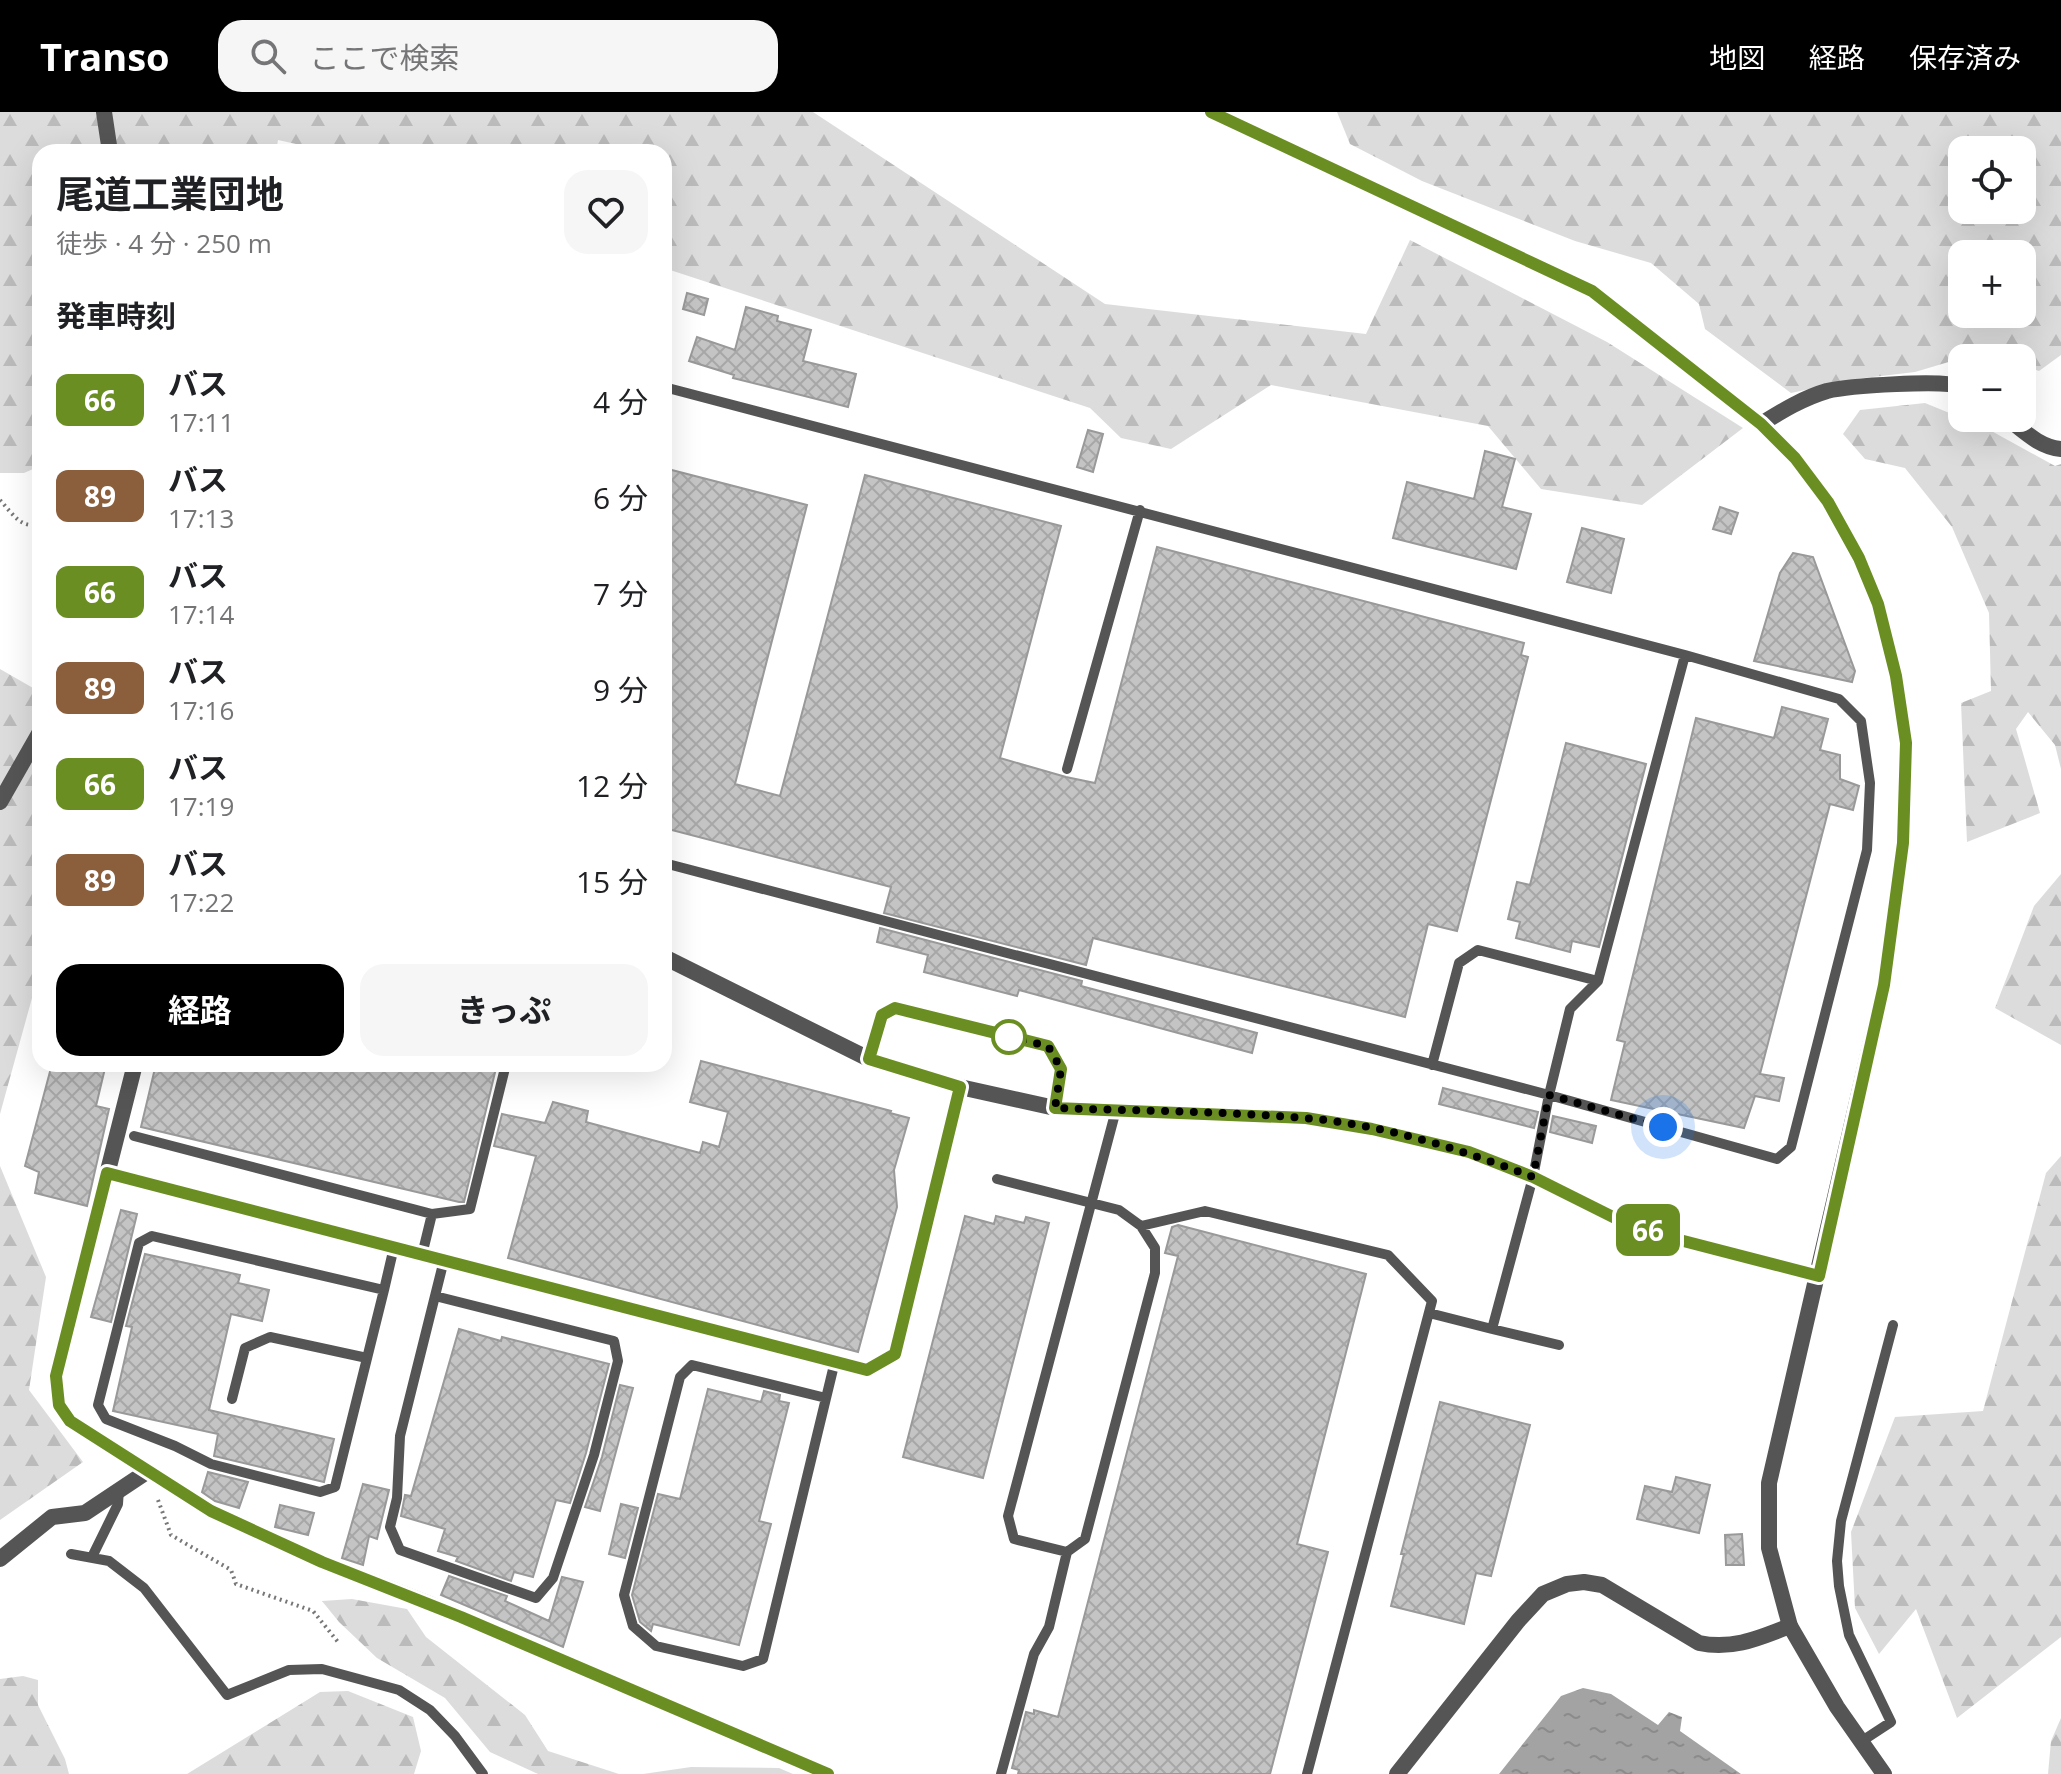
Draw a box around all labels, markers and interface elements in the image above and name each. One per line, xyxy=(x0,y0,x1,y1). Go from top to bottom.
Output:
search box xyxy=(218,20,778,92)
text: Transo xyxy=(40,30,170,82)
icon: search xyxy=(246,34,290,78)
text: ここで検索 xyxy=(310,37,460,78)
text: 地図 xyxy=(1709,38,1765,76)
text: 経路 xyxy=(1809,38,1865,76)
text: 保存済み xyxy=(1909,38,2021,76)
map controls xyxy=(1948,136,2036,432)
button: locate xyxy=(1948,136,2036,224)
text: 尾道工業団地 xyxy=(56,167,284,219)
button: heart xyxy=(564,170,648,254)
text: 徒歩 · 4 分 · 250 m xyxy=(56,225,272,261)
button: + xyxy=(1948,240,2036,328)
text: 発車時刻 xyxy=(56,295,176,336)
button: − xyxy=(1948,344,2036,432)
text: バス xyxy=(168,363,228,404)
text: 66 xyxy=(84,381,116,419)
text: 4 分 xyxy=(593,381,648,422)
text: 17:11 xyxy=(168,404,234,440)
text: バス xyxy=(168,459,228,500)
text: 89 xyxy=(84,477,116,515)
text: 6 分 xyxy=(593,477,648,518)
text: 17:13 xyxy=(168,500,234,536)
text: バス xyxy=(168,555,228,596)
text: 66 xyxy=(84,573,116,611)
text: 7 分 xyxy=(593,573,648,614)
text: 17:14 xyxy=(168,596,234,632)
text: バス xyxy=(168,651,228,692)
text: 89 xyxy=(84,669,116,707)
text: 9 分 xyxy=(593,669,648,710)
text: 17:16 xyxy=(168,692,234,728)
text: バス xyxy=(168,747,228,788)
text: 66 xyxy=(84,765,116,803)
text: 12 分 xyxy=(576,765,648,806)
text: 17:19 xyxy=(168,788,234,824)
text: バス xyxy=(168,843,228,884)
text: 89 xyxy=(84,861,116,899)
text: 15 分 xyxy=(576,861,648,902)
text: 17:22 xyxy=(168,884,234,920)
button: 経路 xyxy=(56,964,344,1056)
button: きっぷ xyxy=(360,964,648,1056)
unlabelled marker xyxy=(992,1020,1026,1054)
your location xyxy=(1643,1107,1683,1147)
line badge: 66 xyxy=(1612,1204,1684,1256)
text: 66 xyxy=(1632,1211,1664,1249)

